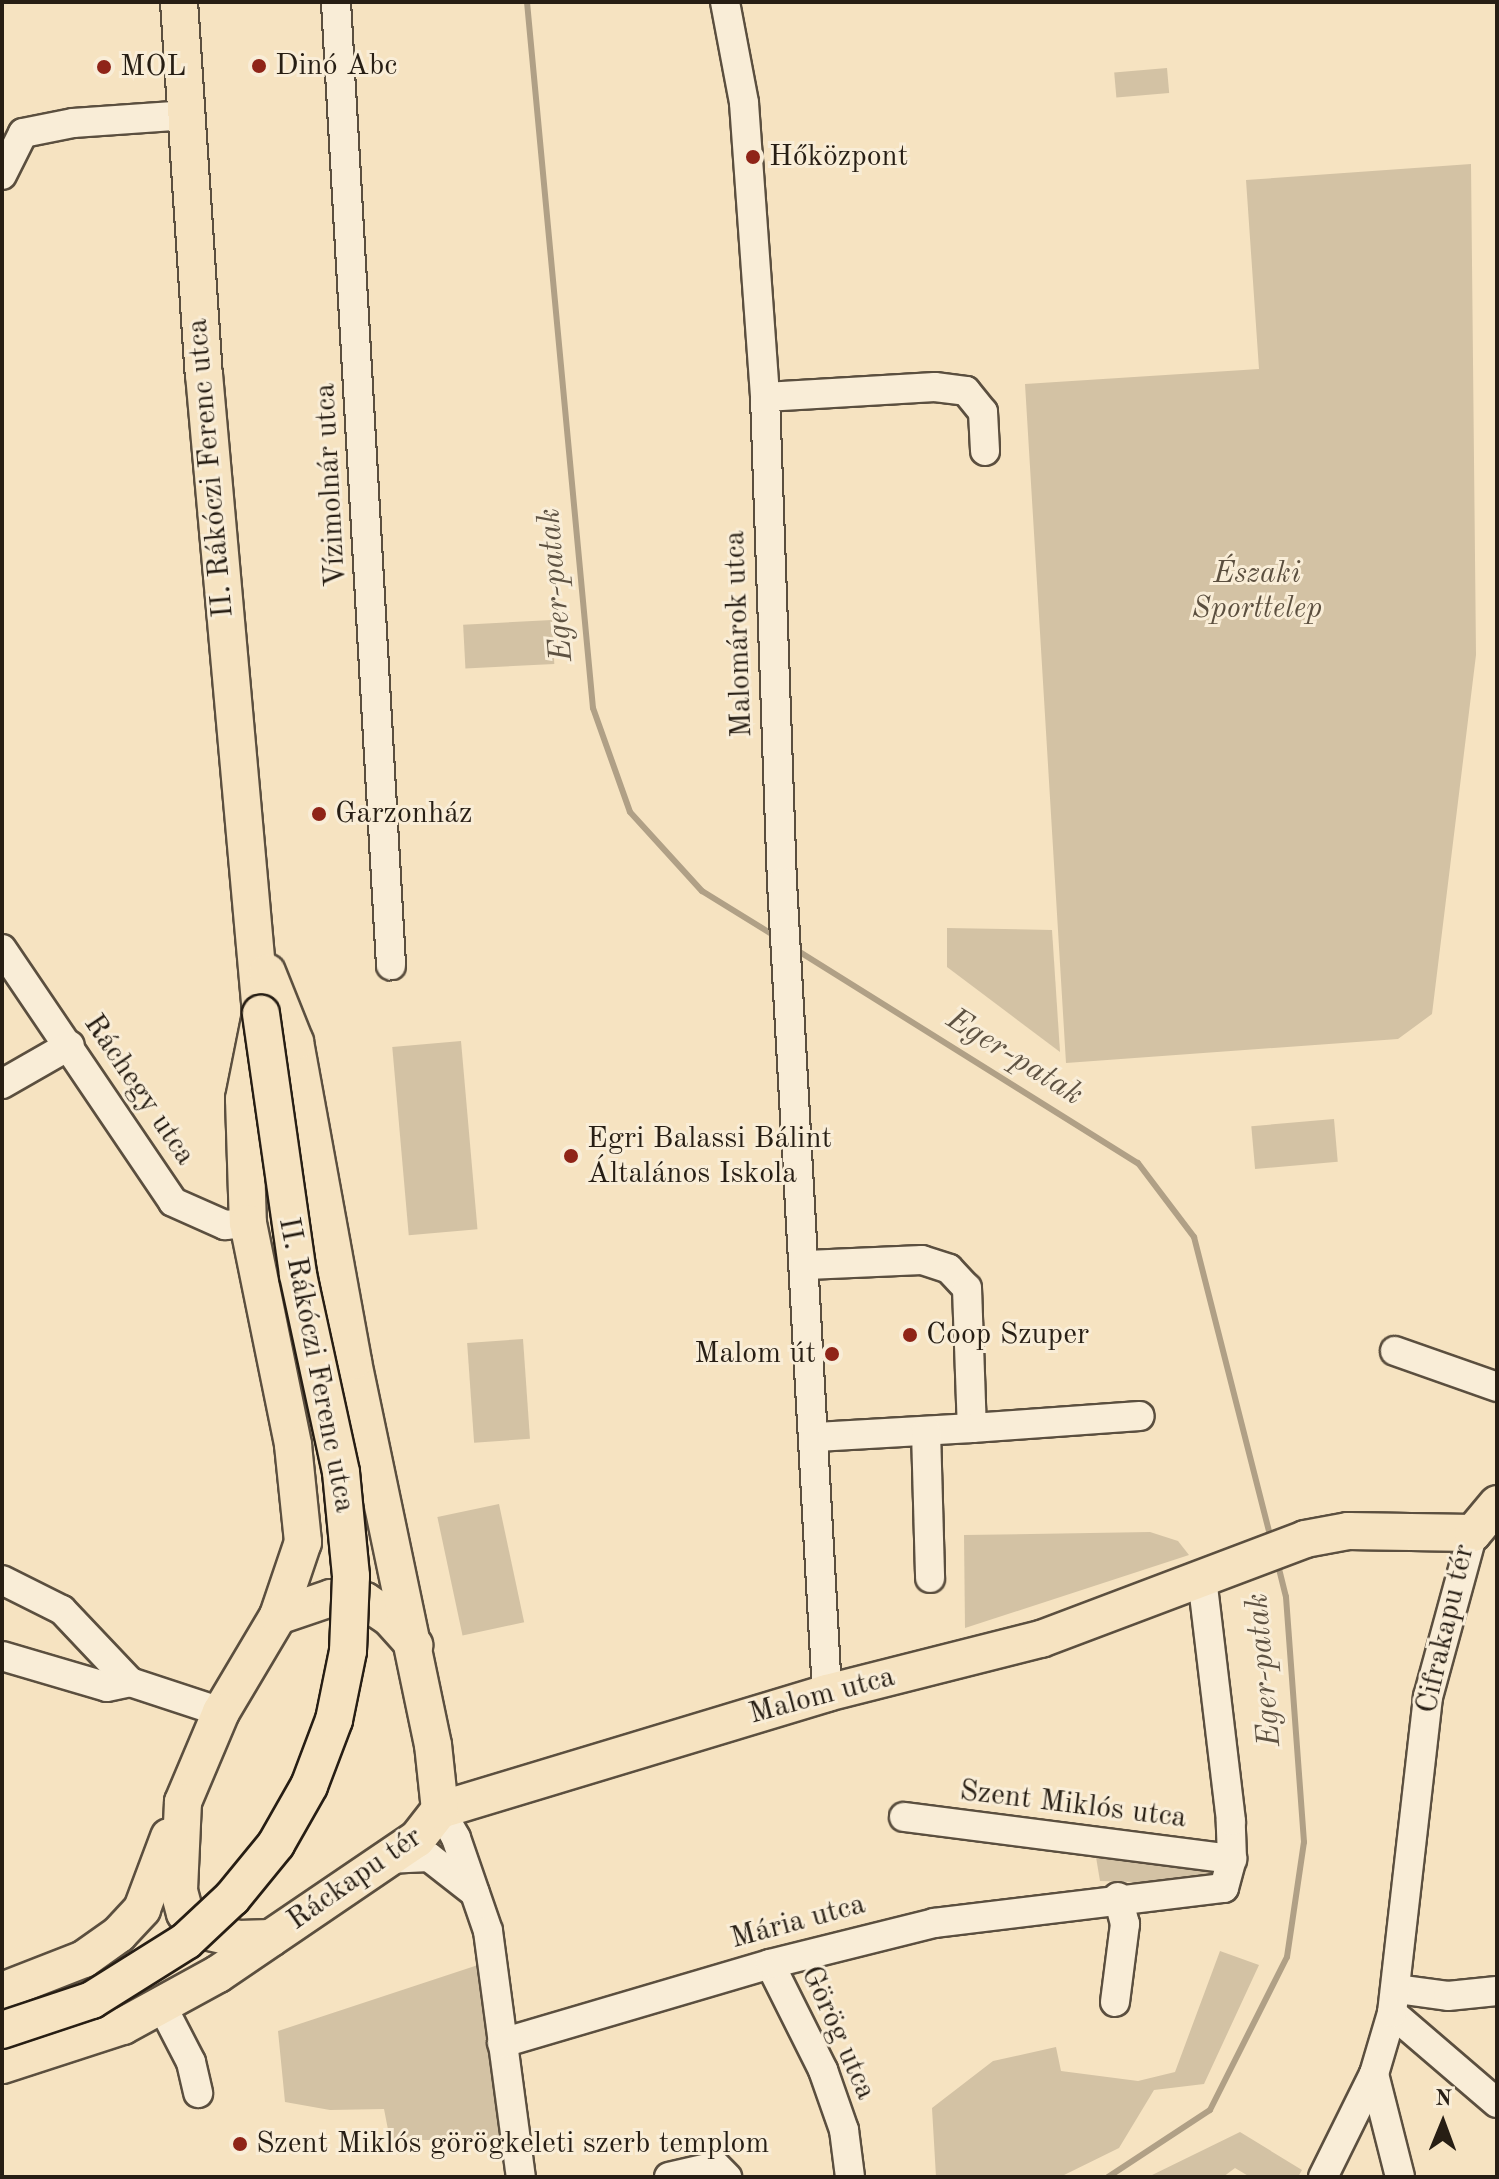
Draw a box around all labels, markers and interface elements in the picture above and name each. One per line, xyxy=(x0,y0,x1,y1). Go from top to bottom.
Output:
place label: Dinó Abc xyxy=(275,48,397,84)
place label: MOL xyxy=(120,49,186,85)
marker: Dinó Abc xyxy=(250,57,268,75)
marker: MOL xyxy=(95,58,113,76)
place label: Hőközpont xyxy=(769,139,908,175)
marker: Hőközpont xyxy=(744,148,762,166)
street label: II. Rákóczi Ferenc utca xyxy=(180,317,242,619)
street label: Vízimolnár utca xyxy=(308,382,354,588)
water label: Eger-patak xyxy=(531,507,583,663)
street label: Malomárok utca xyxy=(717,530,761,738)
park label: Északi Sporttelep xyxy=(1192,556,1322,626)
place label: Garzonház xyxy=(335,796,472,832)
marker: Garzonház xyxy=(310,805,328,823)
water label: Eger-patak xyxy=(939,1001,1089,1115)
street label: Ráchegy utca xyxy=(75,1008,203,1172)
place label: Egri Balassi Bálint Általános Iskola xyxy=(587,1121,832,1192)
marker: Egri Balassi Bálint Általános Iskola xyxy=(562,1147,580,1165)
street label: II. Rákóczi Ferenc utca xyxy=(270,1214,362,1516)
place label: Coop Szuper xyxy=(926,1317,1089,1353)
marker: Coop Szuper xyxy=(901,1326,919,1344)
place label: Malom út xyxy=(694,1336,816,1372)
marker: Malom út xyxy=(823,1345,841,1363)
street label: Cifrakapu tér xyxy=(1409,1541,1483,1717)
water label: Eger-patak xyxy=(1239,1592,1291,1748)
street label: Malom utca xyxy=(745,1659,899,1733)
street label: Szent Miklós utca xyxy=(957,1773,1189,1837)
street label: Ráckapu tér xyxy=(281,1819,429,1939)
street label: Mária utca xyxy=(727,1887,869,1957)
street label: Görög utca xyxy=(793,1961,883,2105)
north arrow xyxy=(1403,2083,1483,2163)
text: N xyxy=(1435,2088,1452,2110)
place label: Szent Miklós görögkeleti szerb templom xyxy=(256,2126,769,2162)
marker: Szent Miklós görögkeleti szerb templom xyxy=(231,2135,249,2153)

